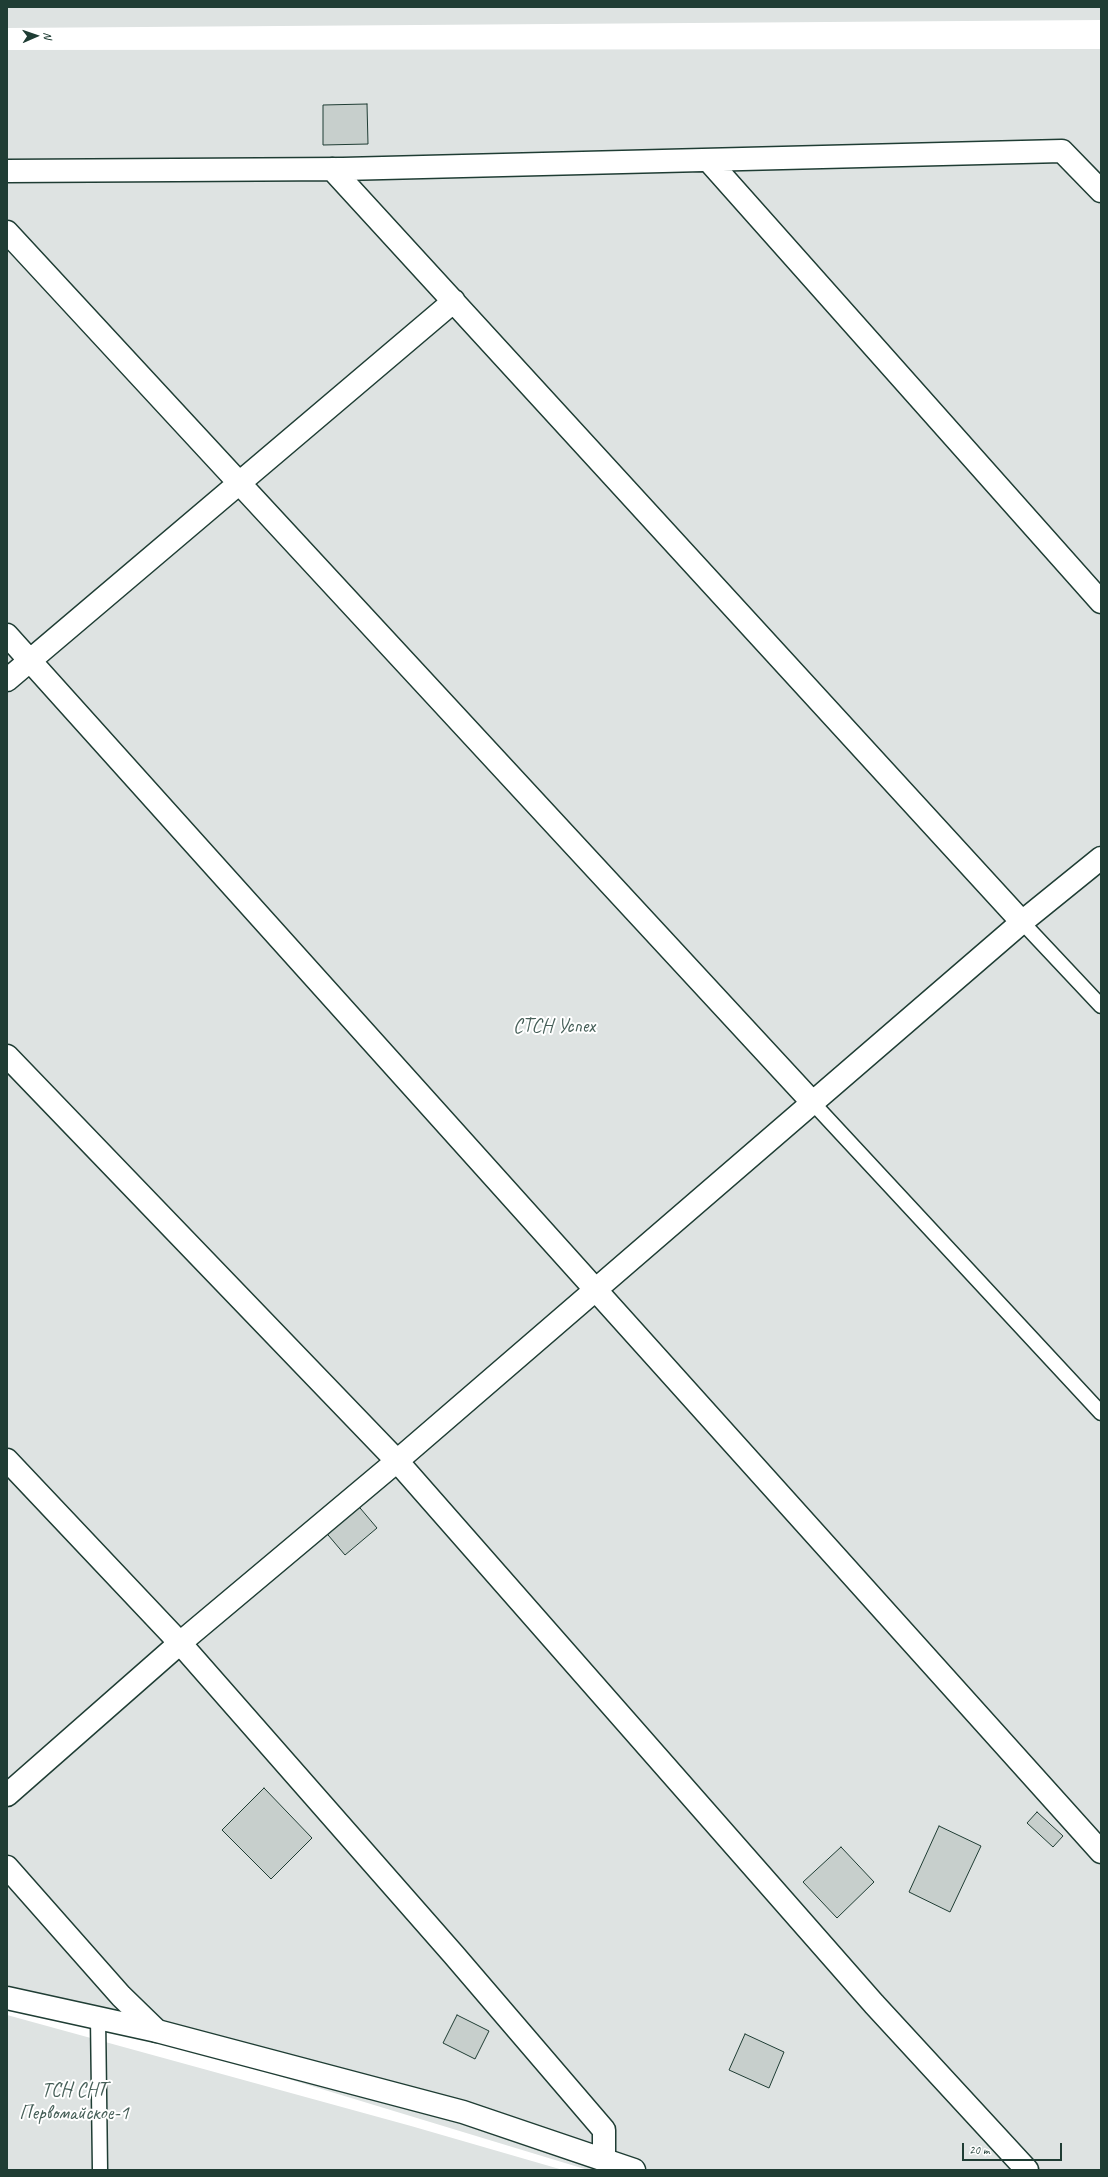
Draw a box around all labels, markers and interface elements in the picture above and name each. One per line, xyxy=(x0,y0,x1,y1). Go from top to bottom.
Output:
north arrow xyxy=(16,16,56,56)
text: N xyxy=(41,32,55,39)
park label: СТСН Успех xyxy=(513,1015,595,1039)
park label: ТСН СНТ Первомайское-1 xyxy=(19,2079,129,2126)
scale bar xyxy=(964,2135,1064,2161)
text: 20 m xyxy=(969,2142,989,2158)

